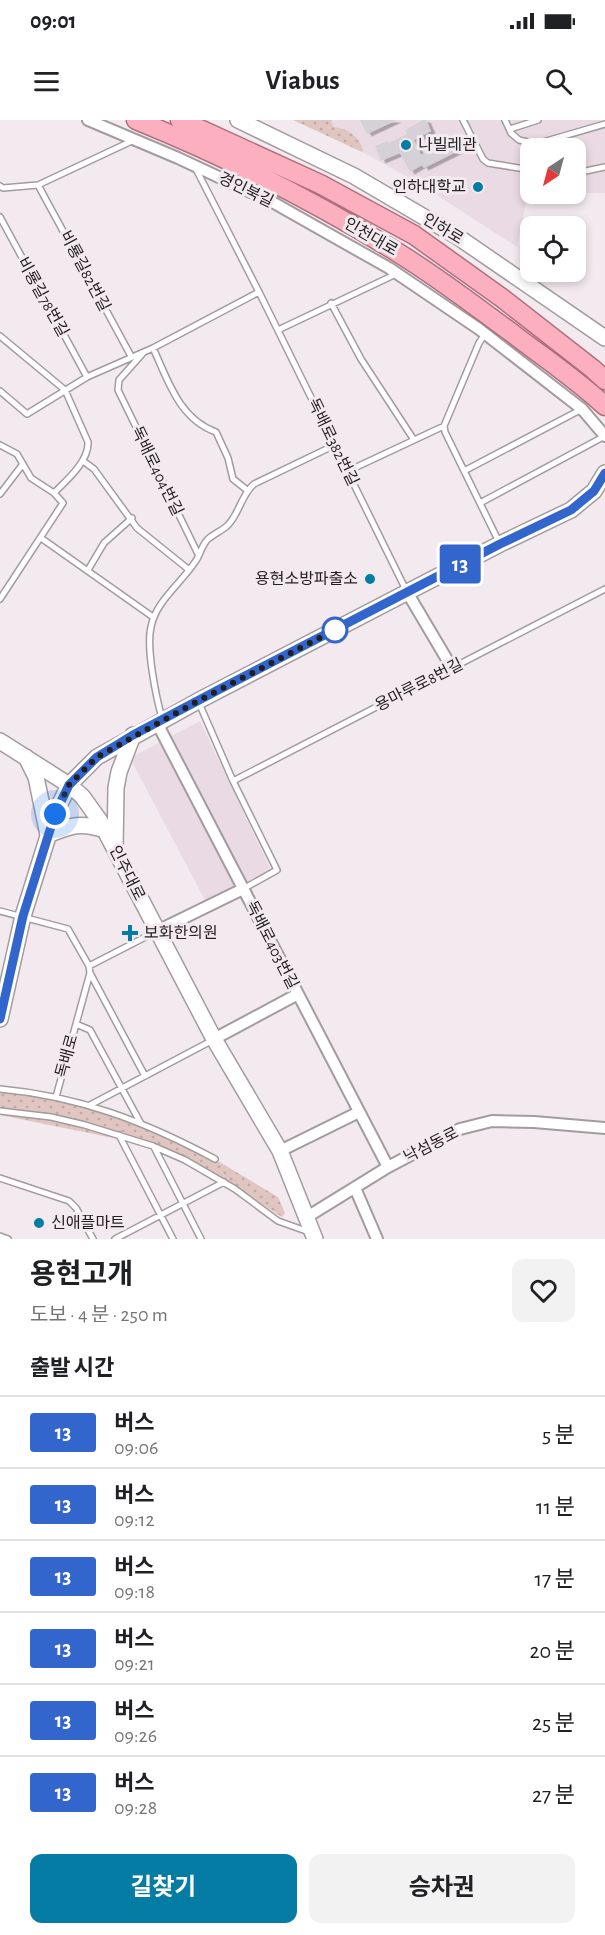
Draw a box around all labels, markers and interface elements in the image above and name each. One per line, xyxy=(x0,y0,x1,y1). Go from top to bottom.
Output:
text: 09:01 xyxy=(30,10,77,32)
icon: menu xyxy=(30,65,63,98)
icon: search xyxy=(542,65,575,98)
text: Viabus xyxy=(265,67,340,94)
place label: 나빌레관 xyxy=(418,137,477,153)
marker: 나빌레관 xyxy=(399,138,413,152)
north arrow xyxy=(520,138,586,204)
map controls xyxy=(520,138,586,282)
street label: 경인북길 xyxy=(216,170,276,210)
place label: 인하대학교 xyxy=(392,178,466,195)
marker: 인하대학교 xyxy=(471,180,485,194)
street label: 인하로 xyxy=(420,211,466,247)
street label: 인천대로 xyxy=(341,214,401,259)
button: locate xyxy=(520,216,586,282)
street label: 비룡길82번길 xyxy=(57,228,113,314)
street label: 비룡길78번길 xyxy=(15,255,71,339)
street label: 독배로382번길 xyxy=(305,396,361,488)
street label: 독배로404번길 xyxy=(128,424,186,518)
line badge: 13 xyxy=(433,544,487,584)
text: 13 xyxy=(452,554,468,575)
place label: 용현소방파출소 xyxy=(255,570,358,587)
marker: 용현소방파출소 xyxy=(363,572,377,586)
unlabelled marker xyxy=(322,617,348,643)
street label: 용마루로8번길 xyxy=(373,656,465,714)
your location xyxy=(40,799,70,829)
street label: 인주대로 xyxy=(107,843,148,903)
street label: 독배로403번길 xyxy=(243,898,301,992)
marker: 보화한의원 xyxy=(121,924,139,942)
place label: 보화한의원 xyxy=(144,925,218,941)
street label: 독배로 xyxy=(54,1032,81,1079)
street label: 낙섬동로 xyxy=(401,1124,461,1165)
place label: 신애플마트 xyxy=(51,1215,125,1231)
marker: 신애플마트 xyxy=(32,1216,46,1230)
button: heart xyxy=(512,1259,575,1322)
text: 용현고개 xyxy=(30,1261,133,1289)
text: 도보 · 4 분 · 250 m xyxy=(30,1305,168,1325)
text: 출발 시간 xyxy=(30,1357,114,1379)
text: 버스 xyxy=(114,1412,154,1434)
text: 13 xyxy=(55,1422,71,1443)
text: 5 분 xyxy=(542,1424,575,1446)
text: 09:06 xyxy=(114,1438,159,1458)
text: 버스 xyxy=(114,1484,154,1506)
text: 13 xyxy=(55,1494,71,1515)
text: 11 분 xyxy=(536,1496,575,1518)
text: 09:12 xyxy=(114,1510,155,1530)
text: 버스 xyxy=(114,1556,154,1578)
text: 13 xyxy=(55,1566,71,1587)
text: 17 분 xyxy=(534,1568,575,1590)
text: 09:18 xyxy=(114,1582,155,1602)
text: 버스 xyxy=(114,1628,154,1650)
text: 13 xyxy=(55,1638,71,1659)
text: 20 분 xyxy=(530,1640,575,1662)
text: 09:21 xyxy=(114,1654,155,1674)
text: 버스 xyxy=(114,1700,154,1722)
text: 13 xyxy=(55,1710,71,1731)
text: 25 분 xyxy=(532,1712,575,1734)
text: 09:26 xyxy=(114,1726,157,1746)
text: 버스 xyxy=(114,1772,154,1794)
text: 13 xyxy=(55,1782,71,1803)
text: 27 분 xyxy=(532,1784,575,1806)
text: 09:28 xyxy=(114,1798,157,1818)
button: 길찾기 xyxy=(30,1854,297,1923)
button: 승차권 xyxy=(309,1854,575,1923)

